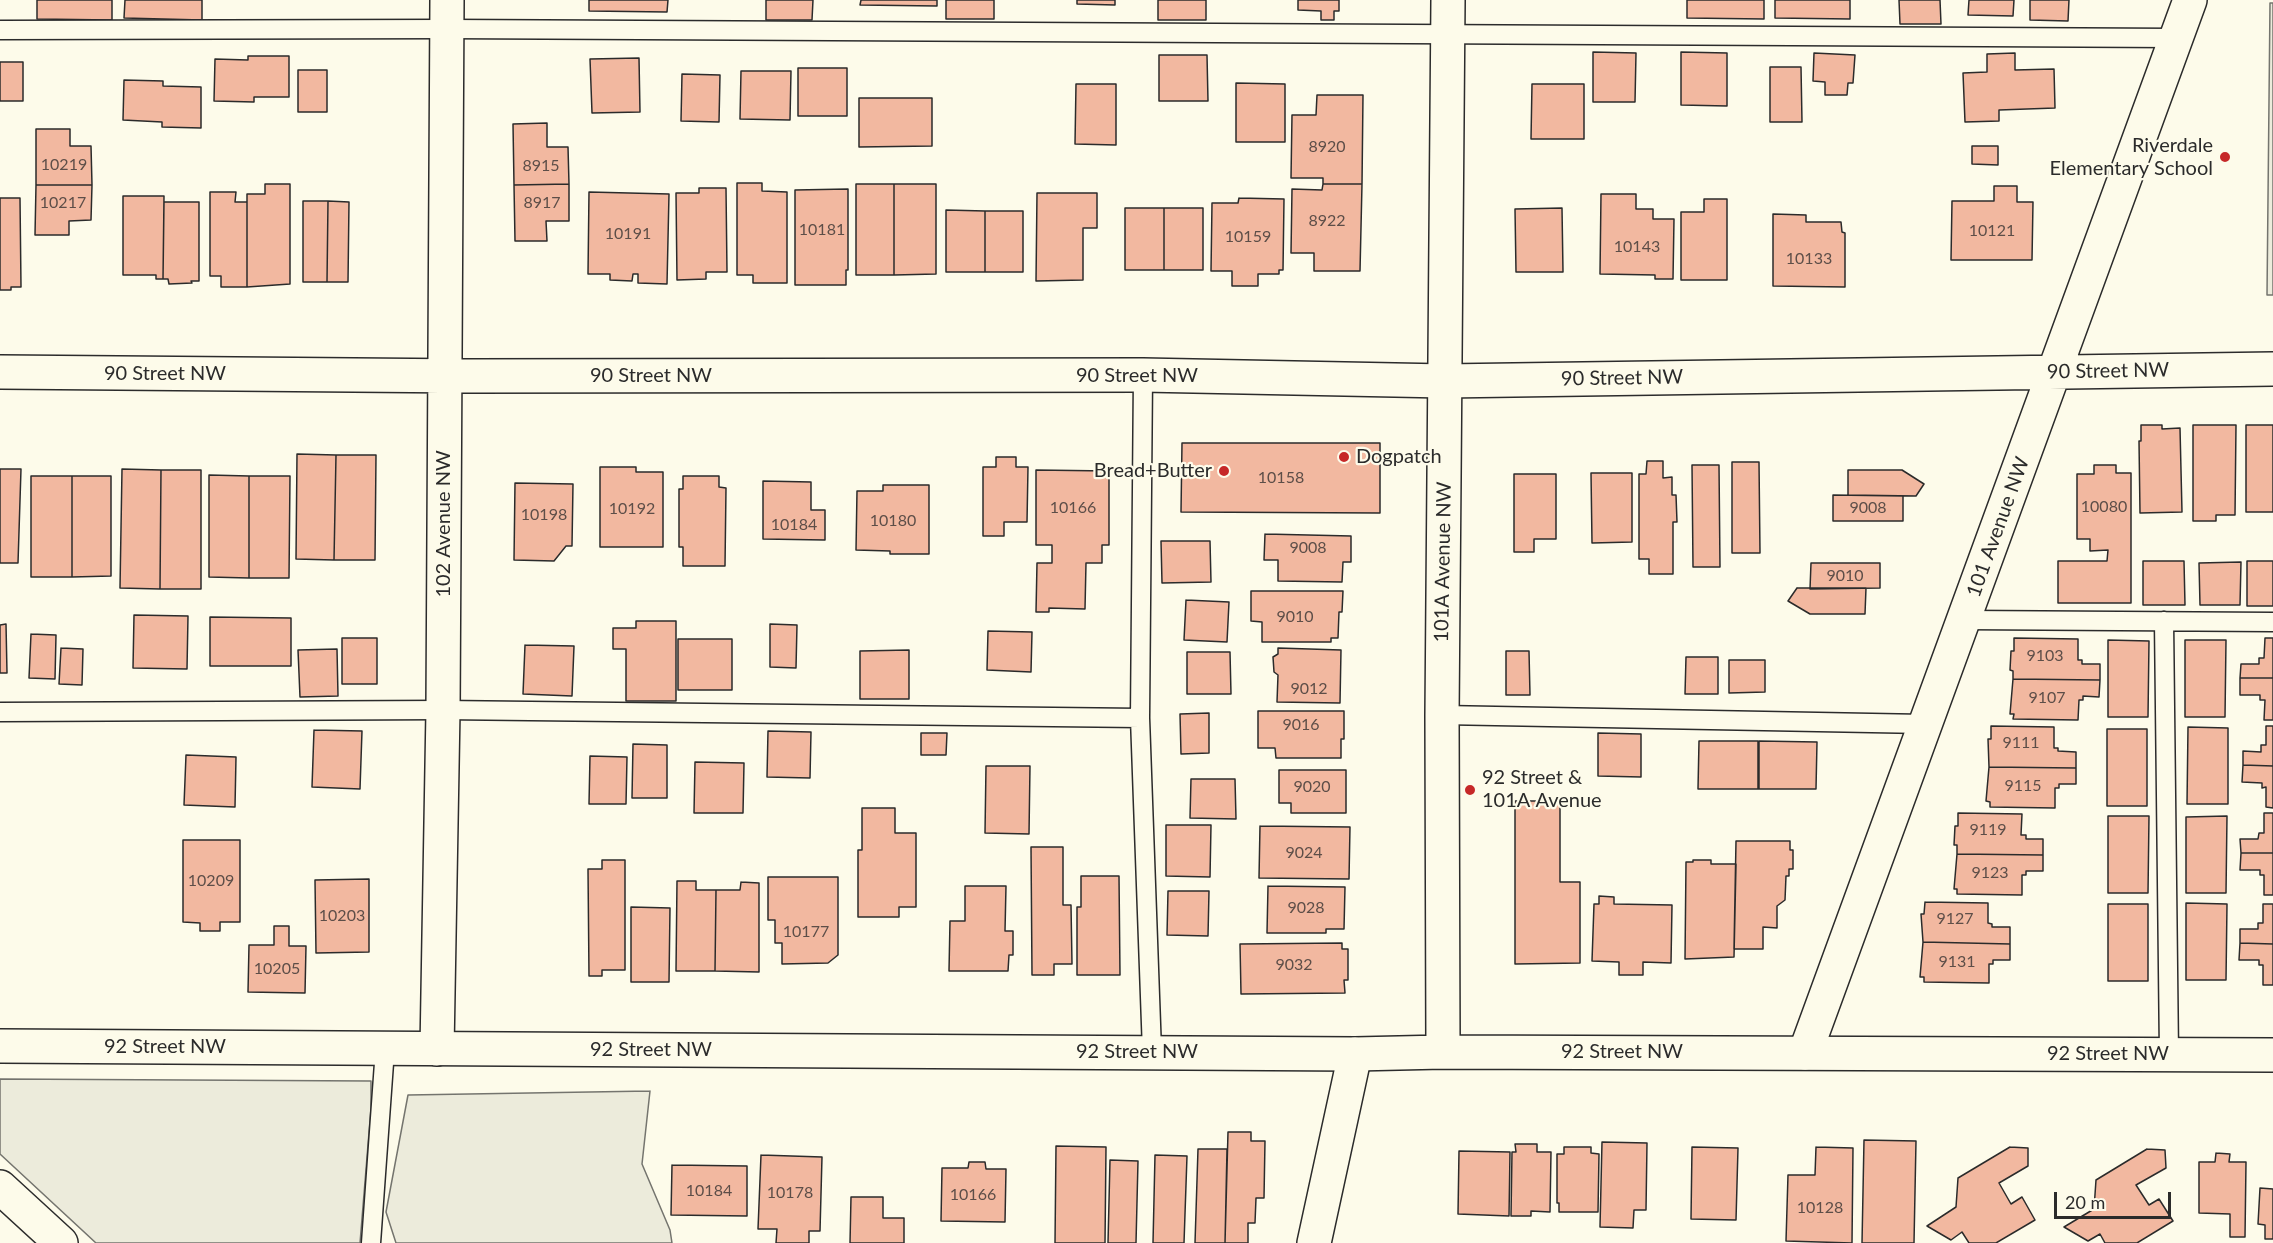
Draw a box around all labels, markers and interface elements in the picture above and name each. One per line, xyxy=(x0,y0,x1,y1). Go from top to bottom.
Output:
place label: Riverdale Elementary School xyxy=(2050,134,2213,181)
house number: 8920 xyxy=(1308,137,1346,157)
marker: Riverdale Elementary School xyxy=(2218,150,2232,164)
house number: 10219 xyxy=(41,155,87,175)
house number: 8915 xyxy=(522,156,560,176)
house number: 10217 xyxy=(40,193,86,213)
house number: 8917 xyxy=(523,193,561,213)
house number: 8922 xyxy=(1308,211,1346,231)
house number: 10181 xyxy=(799,220,845,240)
house number: 10121 xyxy=(1969,221,2015,241)
house number: 10191 xyxy=(605,224,651,244)
house number: 10159 xyxy=(1225,227,1271,247)
house number: 10143 xyxy=(1614,237,1660,257)
house number: 10133 xyxy=(1786,249,1832,269)
street label: 90 Street NW xyxy=(2047,358,2169,384)
street label: 90 Street NW xyxy=(104,362,226,386)
street label: 90 Street NW xyxy=(590,364,712,388)
street label: 90 Street NW xyxy=(1076,364,1198,388)
street label: 90 Street NW xyxy=(1561,365,1683,391)
place label: Dogpatch xyxy=(1356,445,1442,469)
street label: 102 Avenue NW xyxy=(432,450,456,598)
marker: Dogpatch xyxy=(1337,450,1351,464)
street label: 101 Avenue NW xyxy=(1962,454,2034,600)
place label: Bread+Butter xyxy=(1094,459,1212,483)
marker: Bread+Butter xyxy=(1217,464,1231,478)
house number: 10158 xyxy=(1258,468,1304,488)
street label: 101A Avenue NW xyxy=(1430,481,1456,643)
house number: 10080 xyxy=(2081,497,2127,517)
house number: 10166 xyxy=(1050,498,1096,518)
house number: 9008 xyxy=(1849,498,1887,518)
house number: 10192 xyxy=(609,499,655,519)
house number: 10198 xyxy=(521,505,567,525)
house number: 10180 xyxy=(870,511,916,531)
house number: 10184 xyxy=(771,515,817,535)
house number: 9008 xyxy=(1289,538,1327,558)
house number: 9010 xyxy=(1826,566,1864,586)
house number: 9010 xyxy=(1276,607,1314,627)
house number: 9103 xyxy=(2026,646,2064,666)
house number: 9012 xyxy=(1290,679,1328,699)
house number: 9107 xyxy=(2028,688,2066,708)
house number: 9016 xyxy=(1282,715,1320,735)
house number: 9111 xyxy=(2002,733,2040,753)
place label: 92 Street & 101A Avenue xyxy=(1482,766,1602,813)
house number: 9115 xyxy=(2004,776,2042,796)
house number: 9020 xyxy=(1293,777,1331,797)
marker: 92 Street & 101A Avenue xyxy=(1463,783,1477,797)
house number: 9119 xyxy=(1969,820,2007,840)
house number: 9024 xyxy=(1285,843,1323,863)
house number: 9123 xyxy=(1971,863,2009,883)
house number: 10209 xyxy=(188,871,234,891)
house number: 9028 xyxy=(1287,898,1325,918)
house number: 10203 xyxy=(319,906,365,926)
house number: 9127 xyxy=(1936,909,1974,929)
house number: 10177 xyxy=(783,922,829,942)
house number: 9131 xyxy=(1938,952,1976,972)
house number: 9032 xyxy=(1275,955,1313,975)
house number: 10205 xyxy=(254,959,300,979)
street label: 92 Street NW xyxy=(104,1035,226,1059)
street label: 92 Street NW xyxy=(590,1038,712,1062)
street label: 92 Street NW xyxy=(1076,1040,1198,1064)
street label: 92 Street NW xyxy=(1561,1040,1683,1064)
street label: 92 Street NW xyxy=(2047,1042,2169,1066)
scale bar xyxy=(2057,1180,2174,1218)
house number: 10184 xyxy=(686,1181,732,1201)
house number: 10178 xyxy=(767,1183,813,1203)
house number: 10166 xyxy=(950,1185,996,1205)
text: 20 m xyxy=(2065,1191,2105,1213)
house number: 10128 xyxy=(1797,1198,1843,1218)

